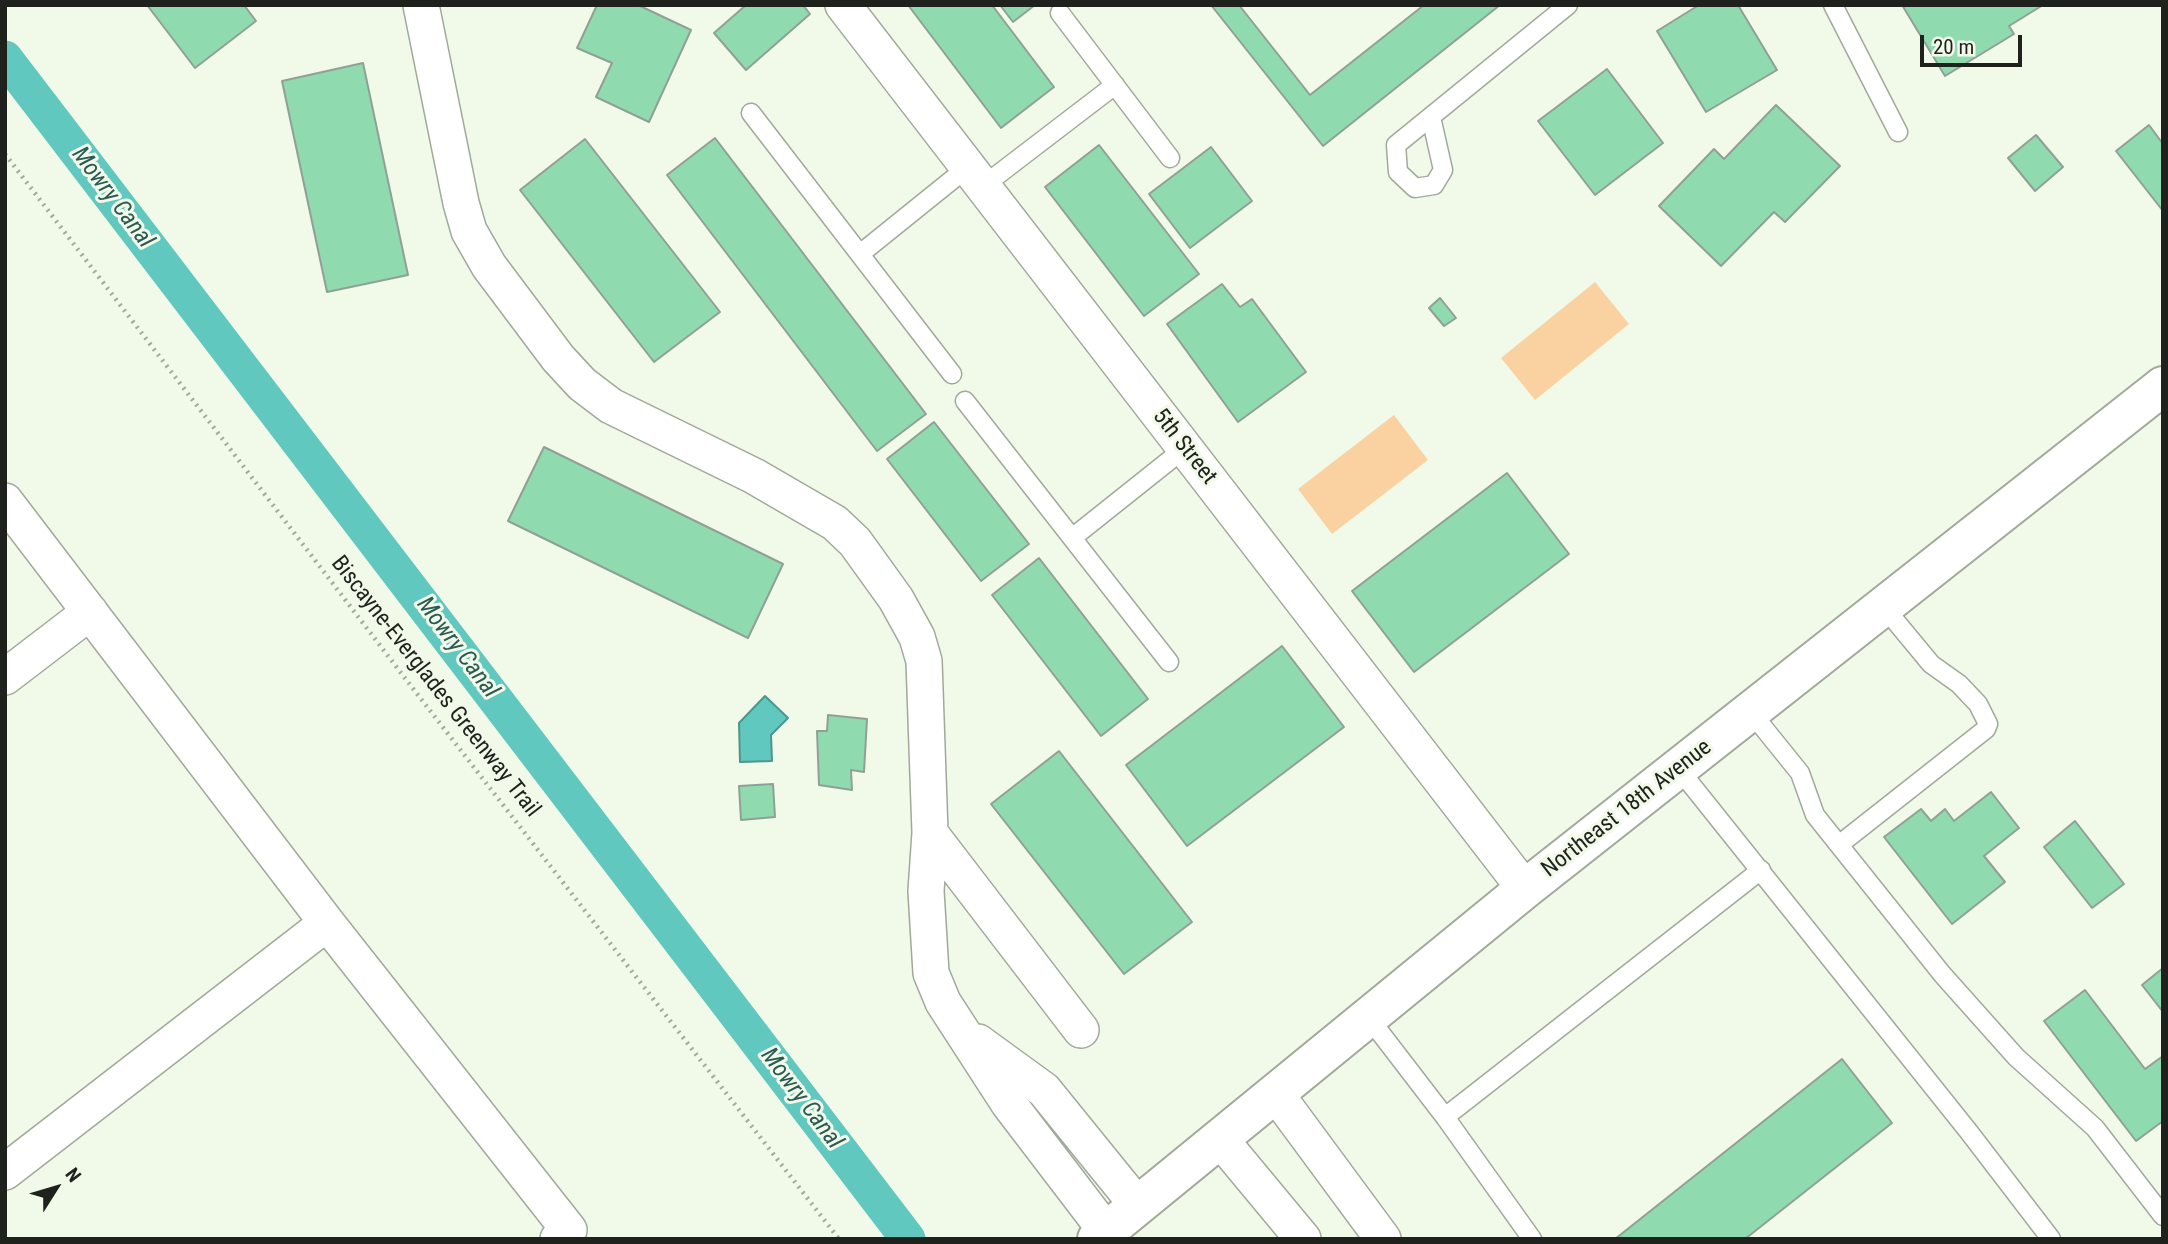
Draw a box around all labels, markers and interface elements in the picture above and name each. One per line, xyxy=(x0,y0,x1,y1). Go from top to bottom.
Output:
scale bar xyxy=(1923,21,2024,65)
text: 20 m xyxy=(1933,35,1974,59)
water label: Mowry Canal xyxy=(65,142,159,254)
street label: 5th Street xyxy=(1146,404,1222,490)
street label: Biscayne-Everglades Greenway Trail xyxy=(324,551,546,823)
water label: Mowry Canal xyxy=(410,592,504,704)
street label: Northeast 18th Avenue xyxy=(1537,734,1717,884)
water label: Mowry Canal xyxy=(754,1043,848,1155)
north arrow xyxy=(21,1153,91,1223)
text: N xyxy=(60,1163,86,1187)

